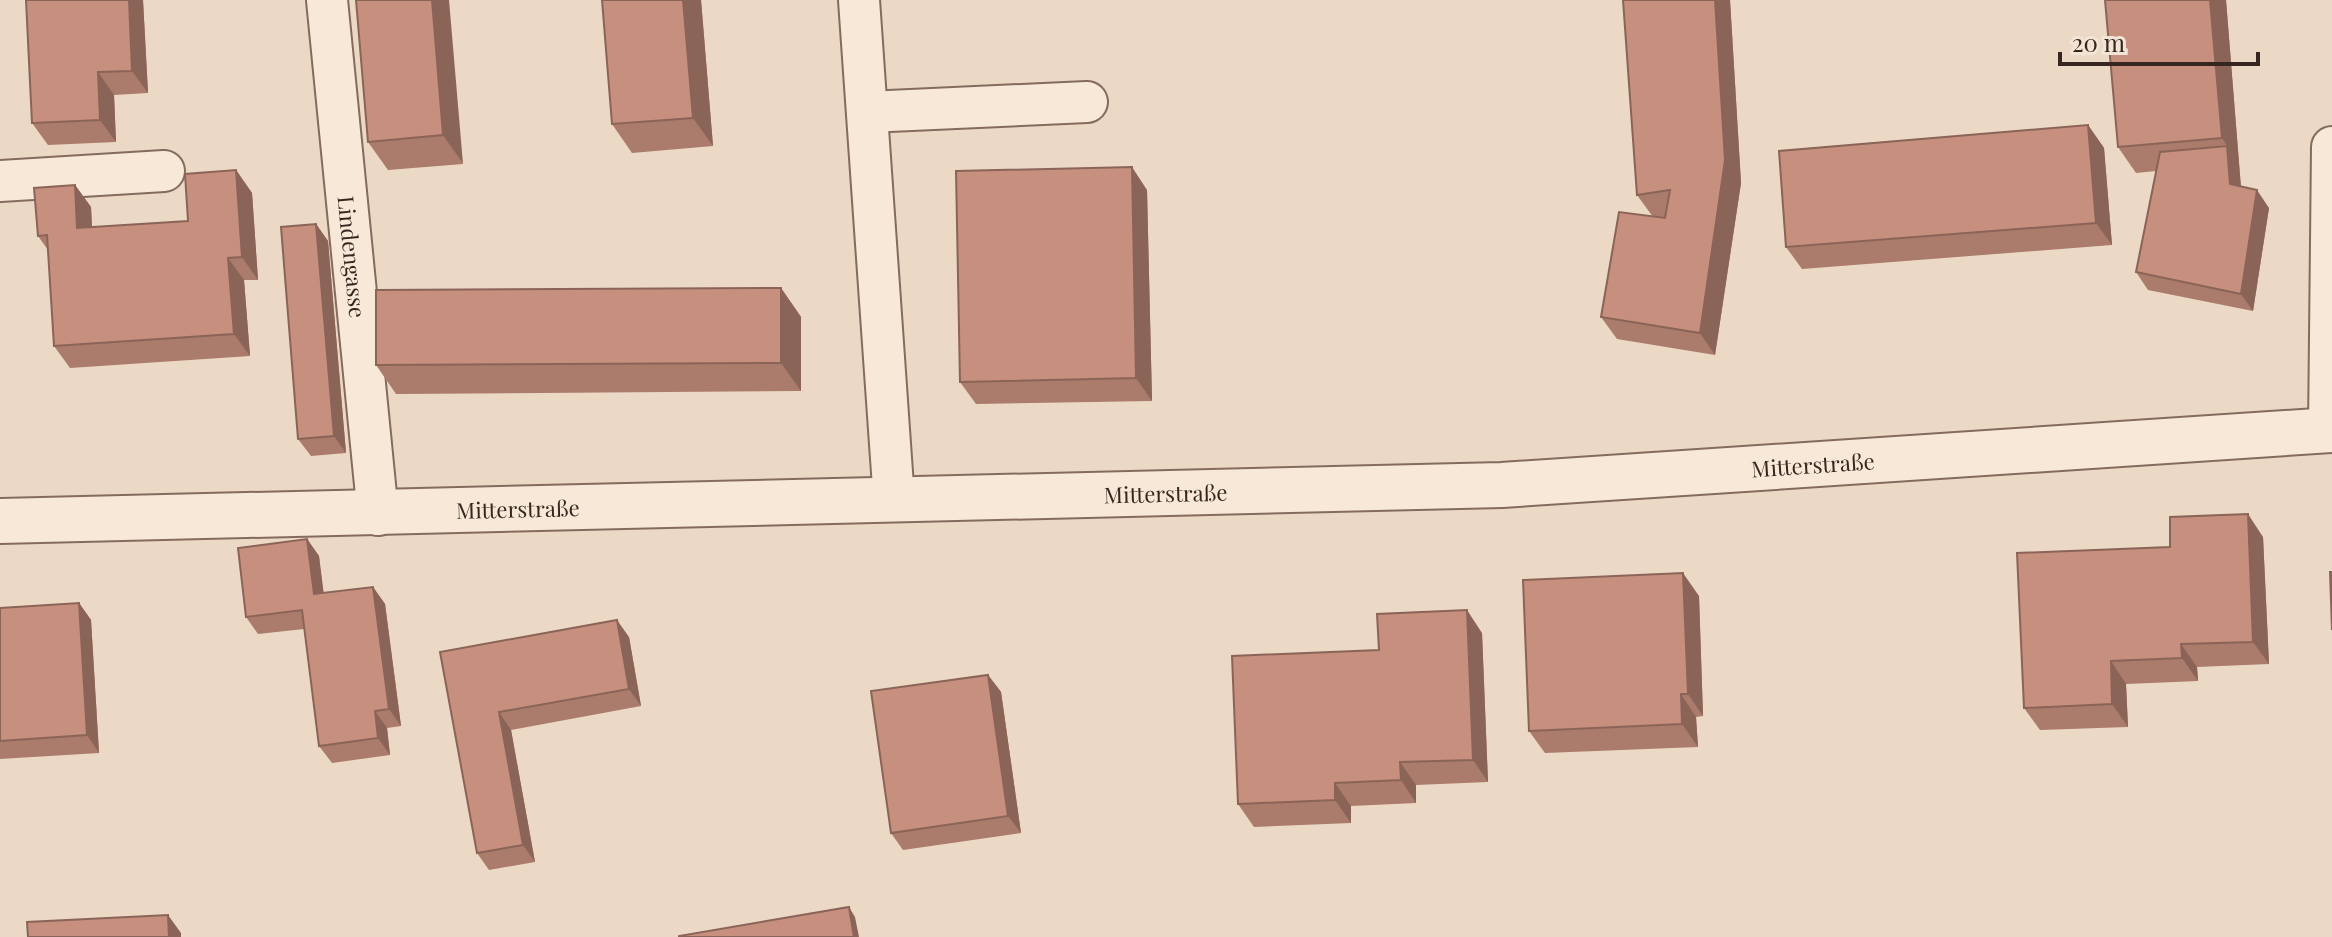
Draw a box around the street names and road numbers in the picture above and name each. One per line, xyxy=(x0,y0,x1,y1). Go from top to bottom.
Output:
street label: Lindengasse xyxy=(331,194,373,319)
street label: Mitterstraße xyxy=(1750,445,1876,483)
street label: Mitterstraße xyxy=(1103,477,1228,510)
street label: Mitterstraße xyxy=(456,492,580,525)

